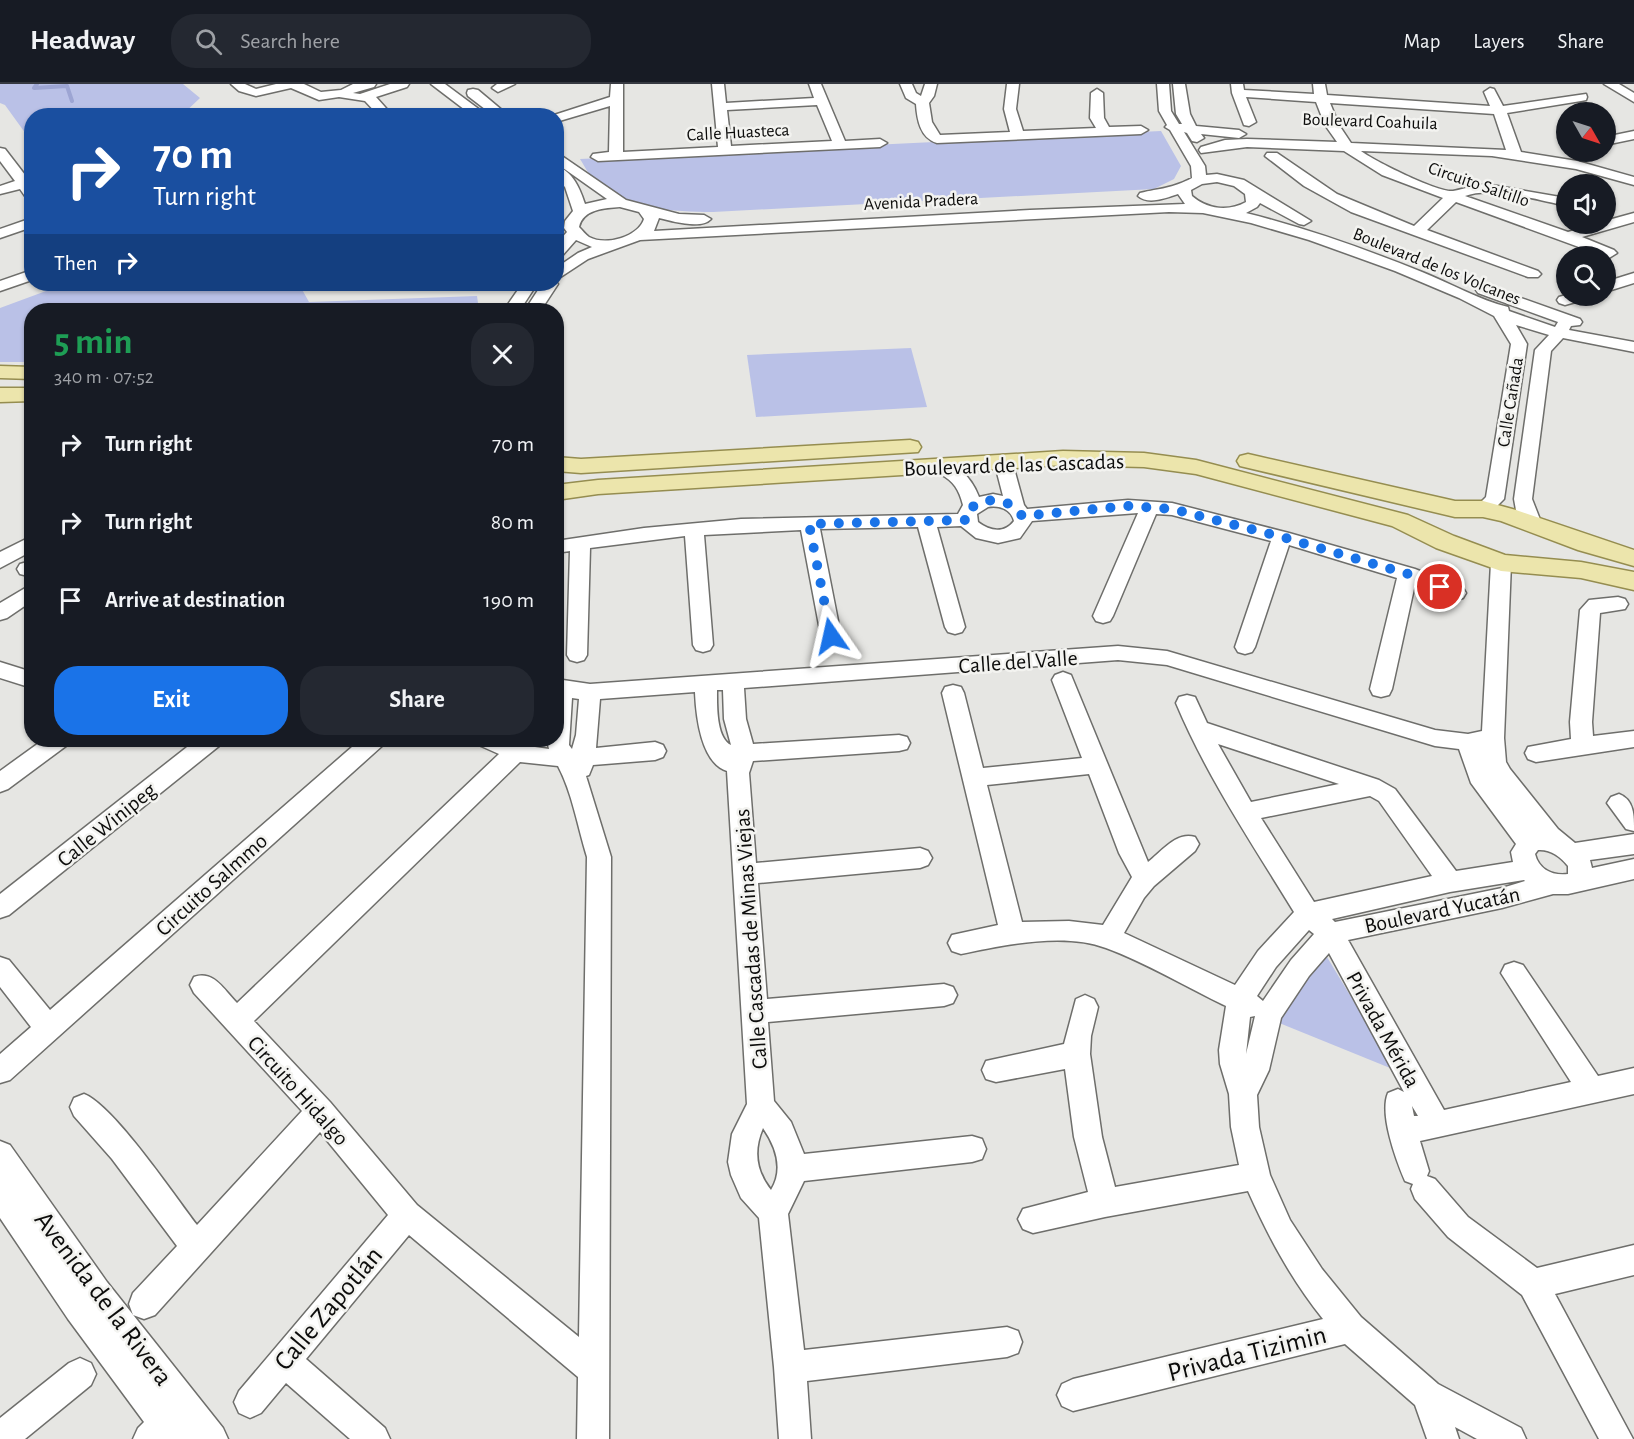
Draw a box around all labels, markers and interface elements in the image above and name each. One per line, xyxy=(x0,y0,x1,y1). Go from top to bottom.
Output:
search box xyxy=(171,14,591,68)
icon: search xyxy=(192,25,225,58)
text: Headway xyxy=(30,27,135,55)
text: Search here xyxy=(240,30,340,52)
text: Map xyxy=(1404,31,1440,52)
text: Layers xyxy=(1473,31,1524,52)
text: Share xyxy=(1557,31,1604,52)
north arrow xyxy=(1556,102,1616,162)
map controls xyxy=(1556,102,1616,306)
street label: Boulevard Coahuila xyxy=(1302,111,1438,133)
street label: Calle Huasteca xyxy=(686,121,790,145)
icon: right xyxy=(54,132,132,210)
text: 70 m xyxy=(153,134,233,176)
street label: Circuito Saltillo xyxy=(1426,159,1532,211)
button: sound xyxy=(1556,174,1616,234)
text: Turn right xyxy=(153,183,256,210)
street label: Avenida Pradera xyxy=(863,190,979,214)
street label: Boulevard de los Volcanes xyxy=(1350,225,1523,309)
icon: right xyxy=(110,246,143,279)
button: search xyxy=(1556,246,1616,306)
text: Then xyxy=(54,252,98,274)
button: close xyxy=(471,323,534,386)
text: 5 min xyxy=(54,324,132,360)
street label: Calle Cañada xyxy=(1495,356,1527,448)
text: 340 m · 07:52 xyxy=(54,367,154,387)
icon: right xyxy=(54,428,87,461)
text: Turn right xyxy=(105,433,192,455)
text: 70 m xyxy=(492,433,534,455)
street label: Boulevard de las Cascadas xyxy=(903,450,1125,480)
icon: right xyxy=(54,506,87,539)
text: Turn right xyxy=(105,511,192,533)
text: 80 m xyxy=(491,511,534,533)
pin xyxy=(1414,561,1465,612)
icon: arrive xyxy=(1423,570,1456,603)
icon: arrive xyxy=(54,584,87,617)
text: Arrive at destination xyxy=(105,589,285,611)
text: 190 m xyxy=(483,589,534,611)
position arrow xyxy=(799,604,863,668)
street label: Calle del Valle xyxy=(958,647,1078,677)
button: Exit xyxy=(54,666,288,735)
button: Share xyxy=(300,666,534,735)
street label: Calle Winipeg xyxy=(53,778,160,871)
street label: Calle Cascadas de Minas Viejas xyxy=(731,808,771,1070)
street label: Circuito Salmmo xyxy=(152,829,272,940)
street label: Boulevard Yucatán xyxy=(1362,883,1522,937)
street label: Privada Mérida xyxy=(1342,968,1424,1091)
street label: Circuito Hidalgo xyxy=(244,1032,353,1150)
street label: Avenida de la Rivera xyxy=(30,1206,178,1390)
street label: Calle Zapotlán xyxy=(269,1241,388,1375)
street label: Privada Tizimin xyxy=(1165,1321,1329,1386)

